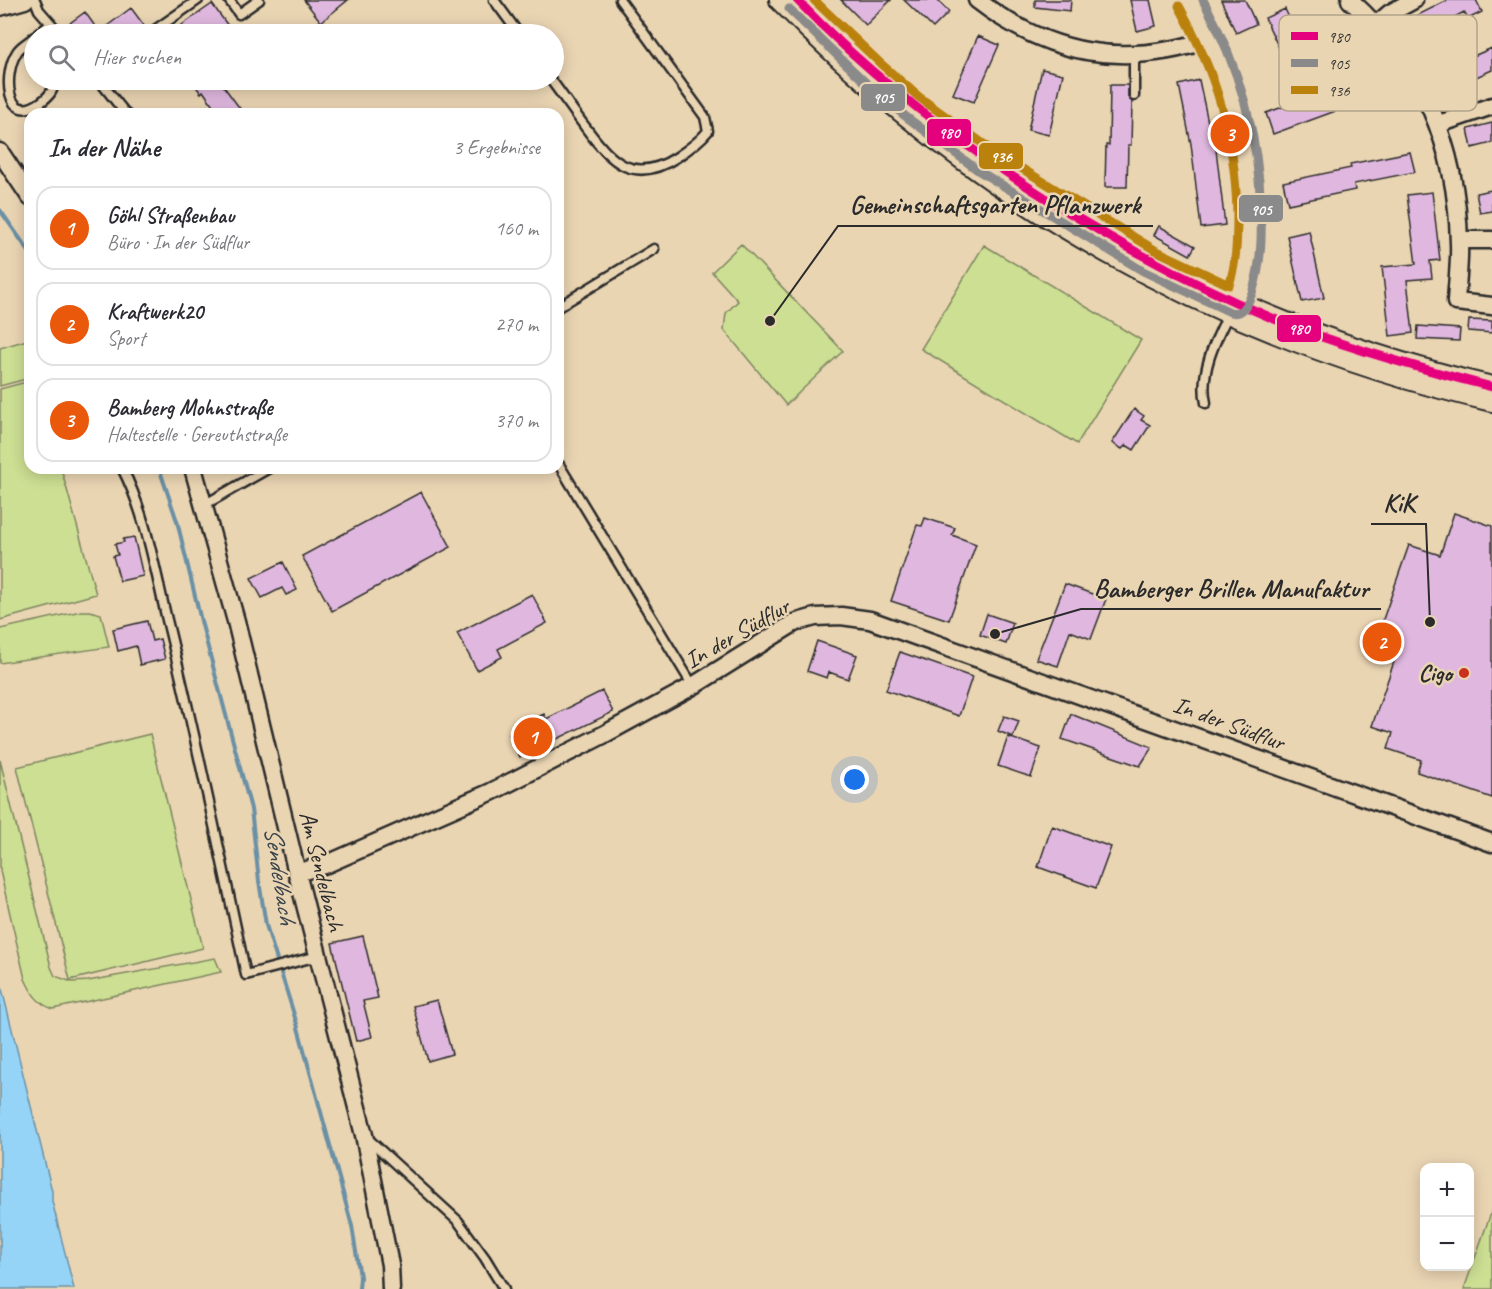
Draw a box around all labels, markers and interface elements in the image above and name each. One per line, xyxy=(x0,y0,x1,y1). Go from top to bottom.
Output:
legend xyxy=(1279,15,1477,111)
search box xyxy=(24,24,564,90)
text: 980 xyxy=(1328,27,1351,47)
icon: search xyxy=(45,41,78,74)
text: Hier suchen xyxy=(93,43,181,71)
text: 905 xyxy=(1328,54,1350,74)
text: 936 xyxy=(1328,81,1350,101)
line badge: 905 xyxy=(860,83,906,112)
text: 905 xyxy=(872,88,896,108)
pin: 3 xyxy=(1210,112,1250,156)
line badge: 980 xyxy=(926,118,972,147)
text: 980 xyxy=(938,123,961,143)
text: In der Nähe xyxy=(48,131,160,164)
text: 3 Ergebnisse xyxy=(453,135,540,160)
line badge: 936 xyxy=(978,142,1024,170)
text: 936 xyxy=(990,147,1013,167)
callout: Gemeinschaftsgarten Pflanzwerk xyxy=(838,182,1153,226)
text: Gemeinschaftsgarten Pflanzwerk xyxy=(850,188,1143,221)
line badge: 905 xyxy=(1238,194,1284,223)
text: 905 xyxy=(1250,200,1274,220)
text: Göhl Straßenbau xyxy=(107,202,234,230)
text: 1 xyxy=(65,216,74,241)
text: 160 m xyxy=(495,216,538,241)
text: Büro · In der Südflur xyxy=(107,230,249,255)
text: Kraftwerk20 xyxy=(107,298,203,326)
text: 2 xyxy=(65,312,74,337)
text: 270 m xyxy=(495,312,538,337)
line badge: 980 xyxy=(1276,314,1322,343)
text: 980 xyxy=(1288,319,1311,339)
text: Sport xyxy=(107,326,145,351)
text: Bamberg Mohnstraße xyxy=(107,394,272,422)
text: 3 xyxy=(65,408,74,433)
text: 370 m xyxy=(495,408,538,433)
text: Haltestelle · Gereuthstraße xyxy=(107,422,287,447)
callout: KiK xyxy=(1371,480,1426,524)
text: KiK xyxy=(1383,486,1419,519)
callout: Bamberger Brillen Manufaktur xyxy=(1081,565,1381,609)
text: Bamberger Brillen Manufaktur xyxy=(1094,572,1371,605)
street label: In der Südflur xyxy=(679,590,797,675)
pin: 2 xyxy=(1362,620,1402,664)
place label: Cigo xyxy=(1418,658,1454,688)
marker: Cigo xyxy=(1457,666,1471,680)
street label: In der Südflur xyxy=(1169,689,1291,758)
pin: 1 xyxy=(514,714,552,760)
your location xyxy=(840,765,869,794)
street label: Am Sendelbach xyxy=(293,808,352,936)
water label: Sendelbach xyxy=(257,824,305,928)
map controls xyxy=(1420,1163,1474,1271)
button: + xyxy=(1420,1163,1474,1217)
button: − xyxy=(1420,1217,1474,1271)

